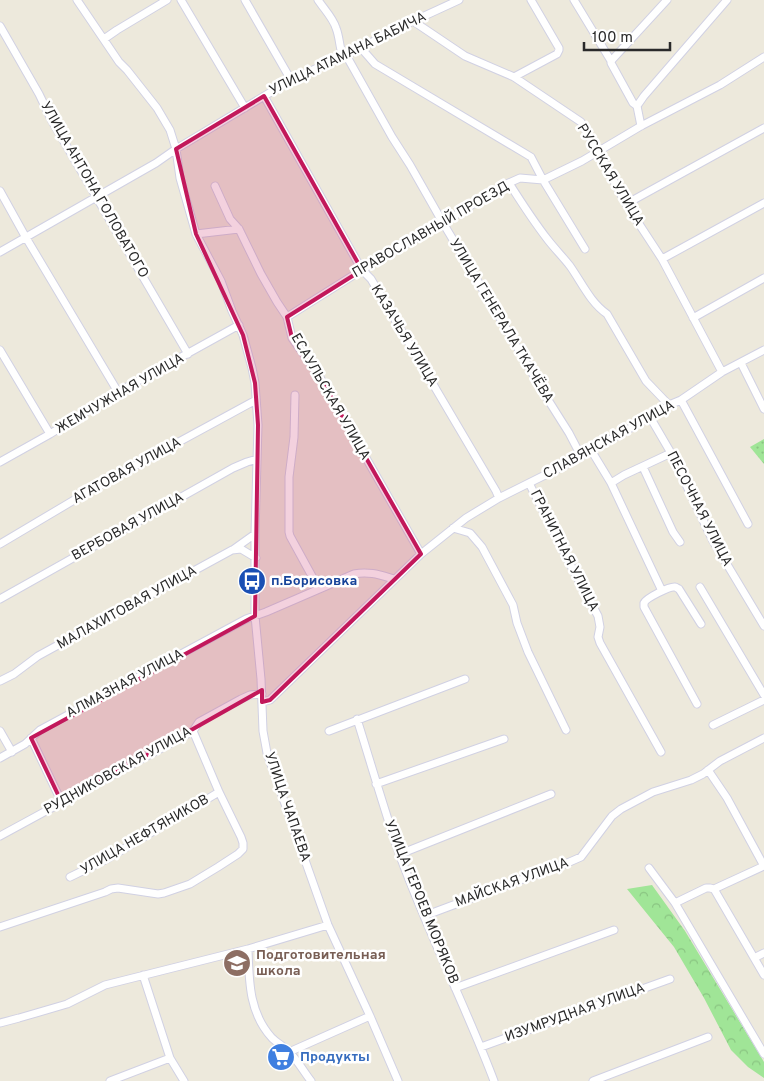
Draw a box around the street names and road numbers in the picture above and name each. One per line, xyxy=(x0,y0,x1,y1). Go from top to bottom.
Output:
street label: УЛИЦА АТАМАНА БАБИЧА xyxy=(267,9,429,99)
street label: УЛИЦА АНТОНА ГОЛОВАТОГО xyxy=(36,99,152,281)
street label: РУССКАЯ УЛИЦА xyxy=(573,121,647,229)
street label: ПРАВОСЛАВНЫЙ ПРОЕЗД xyxy=(349,177,513,282)
street label: УЛИЦА ГЕНЕРАЛА ТКАЧЁВА xyxy=(445,235,558,406)
street label: КАЗАЧЬЯ УЛИЦА xyxy=(367,282,441,390)
street label: ЕСАУЛЬСКАЯ УЛИЦА xyxy=(287,331,373,463)
street label: ЖЕМЧУЖНАЯ УЛИЦА xyxy=(53,350,187,438)
street label: СЛАВЯНСКАЯ УЛИЦА xyxy=(540,397,678,483)
street label: АГАТОВАЯ УЛИЦА xyxy=(70,434,184,508)
street label: ПЕСОЧНАЯ УЛИЦА xyxy=(663,448,735,570)
street label: ГРАНИТНАЯ УЛИЦА xyxy=(526,487,602,615)
street label: ВЕРБОВАЯ УЛИЦА xyxy=(69,489,187,565)
street label: МАЛАХИТОВАЯ УЛИЦА xyxy=(54,562,200,654)
street label: АЛМАЗНАЯ УЛИЦА xyxy=(63,646,187,722)
street label: РУДНИКОВСКАЯ УЛИЦА xyxy=(41,723,195,819)
street label: УЛИЦА ЧАПАЕВА xyxy=(260,750,314,864)
street label: УЛИЦА НЕФТЯНИКОВ xyxy=(78,791,212,879)
street label: УЛИЦА ГЕРОЕВ МОРЯКОВ xyxy=(380,817,462,987)
street label: МАЙСКАЯ УЛИЦА xyxy=(452,854,571,911)
street label: ИЗУМРУДНАЯ УЛИЦА xyxy=(503,980,647,1046)

